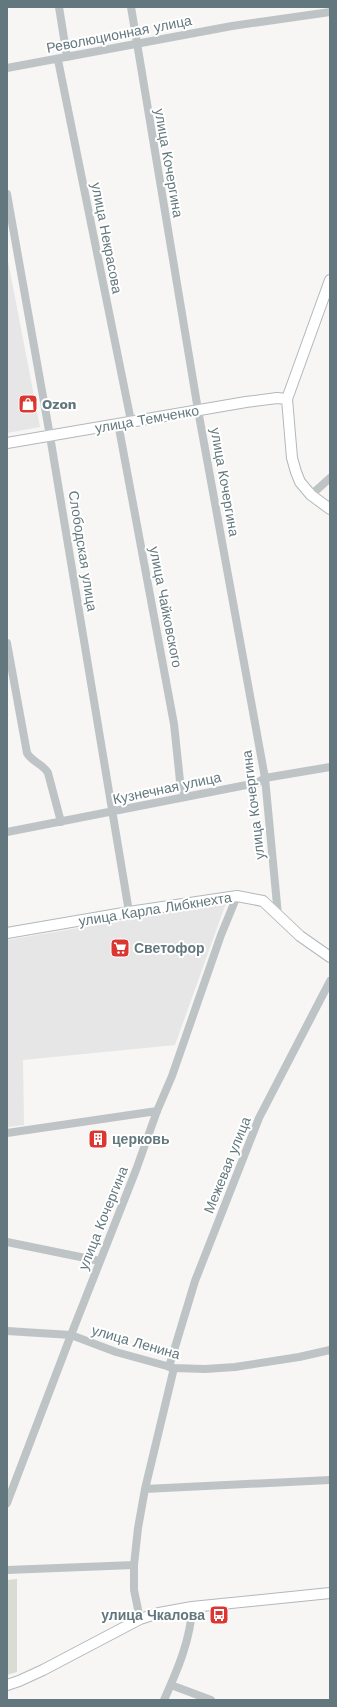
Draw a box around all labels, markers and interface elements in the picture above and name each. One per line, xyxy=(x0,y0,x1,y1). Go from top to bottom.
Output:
street label: Революционная улица xyxy=(45,12,193,56)
street label: улица Кочергина xyxy=(152,107,186,219)
street label: улица Некрасова xyxy=(88,181,126,295)
shop icon: Ozon xyxy=(17,393,39,415)
place label: Ozon xyxy=(42,396,77,412)
street label: улица Темченко xyxy=(94,402,200,436)
street label: улица Кочергина xyxy=(208,426,242,538)
street label: Слободская улица xyxy=(66,490,100,613)
street label: улица Чайковского xyxy=(146,545,186,669)
street label: улица Кочергина xyxy=(238,749,268,861)
street label: Кузнечная улица xyxy=(111,769,223,807)
street label: улица Карла Либкнехта xyxy=(77,889,233,929)
supermarket icon: Светофор xyxy=(109,937,131,959)
place label: Светофор xyxy=(134,940,205,956)
street label: Межевая улица xyxy=(200,1114,254,1216)
building icon: церковь xyxy=(87,1128,109,1150)
place label: церковь xyxy=(112,1131,170,1147)
street label: улица Кочергина xyxy=(75,1164,131,1272)
street label: улица Ленина xyxy=(90,1322,182,1362)
bus stop icon: улица Чкалова xyxy=(208,1604,230,1626)
place label: улица Чкалова xyxy=(101,1607,205,1623)

